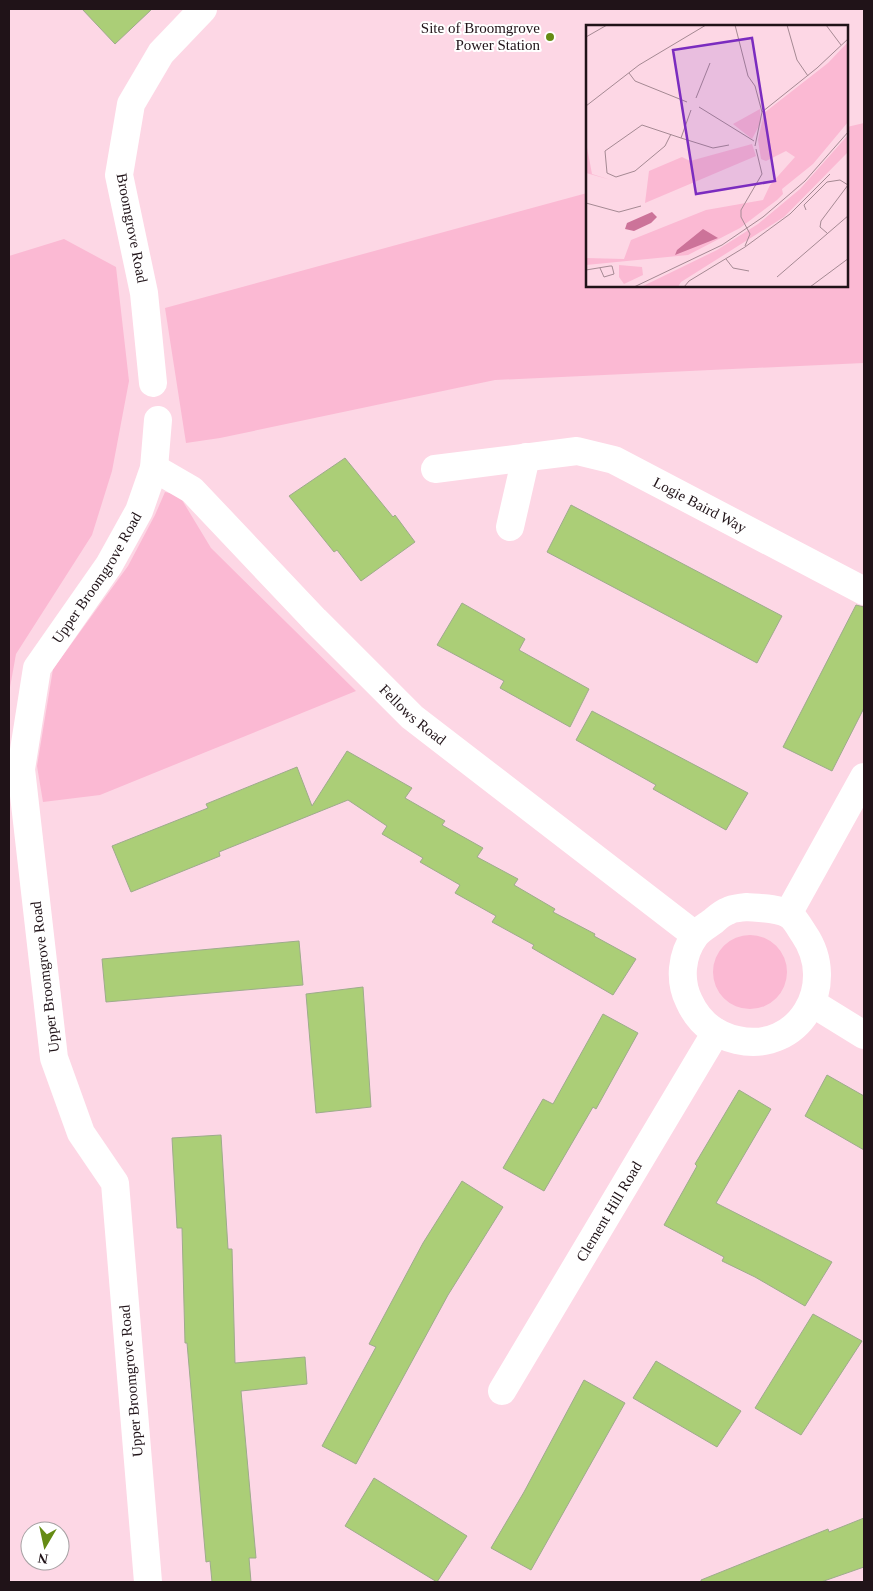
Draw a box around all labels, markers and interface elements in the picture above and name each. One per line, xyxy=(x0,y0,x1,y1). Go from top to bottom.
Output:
place label: Site of Broomgrove Power Station xyxy=(421,20,540,53)
inset map xyxy=(586,25,848,288)
marker: Site of Broomgrove Power Station xyxy=(544,31,556,43)
street label: Broomgrove Road xyxy=(114,172,151,285)
street label: Logie Baird Way xyxy=(651,474,749,536)
street label: Upper Broomgrove Road xyxy=(49,509,145,646)
street label: Fellows Road xyxy=(376,681,449,748)
street label: Upper Broomgrove Road xyxy=(28,900,62,1054)
street label: Clement Hill Road xyxy=(573,1158,645,1264)
street label: Upper Broomgrove Road xyxy=(116,1304,146,1458)
north arrow xyxy=(20,1521,70,1571)
text: N xyxy=(37,1550,49,1567)

